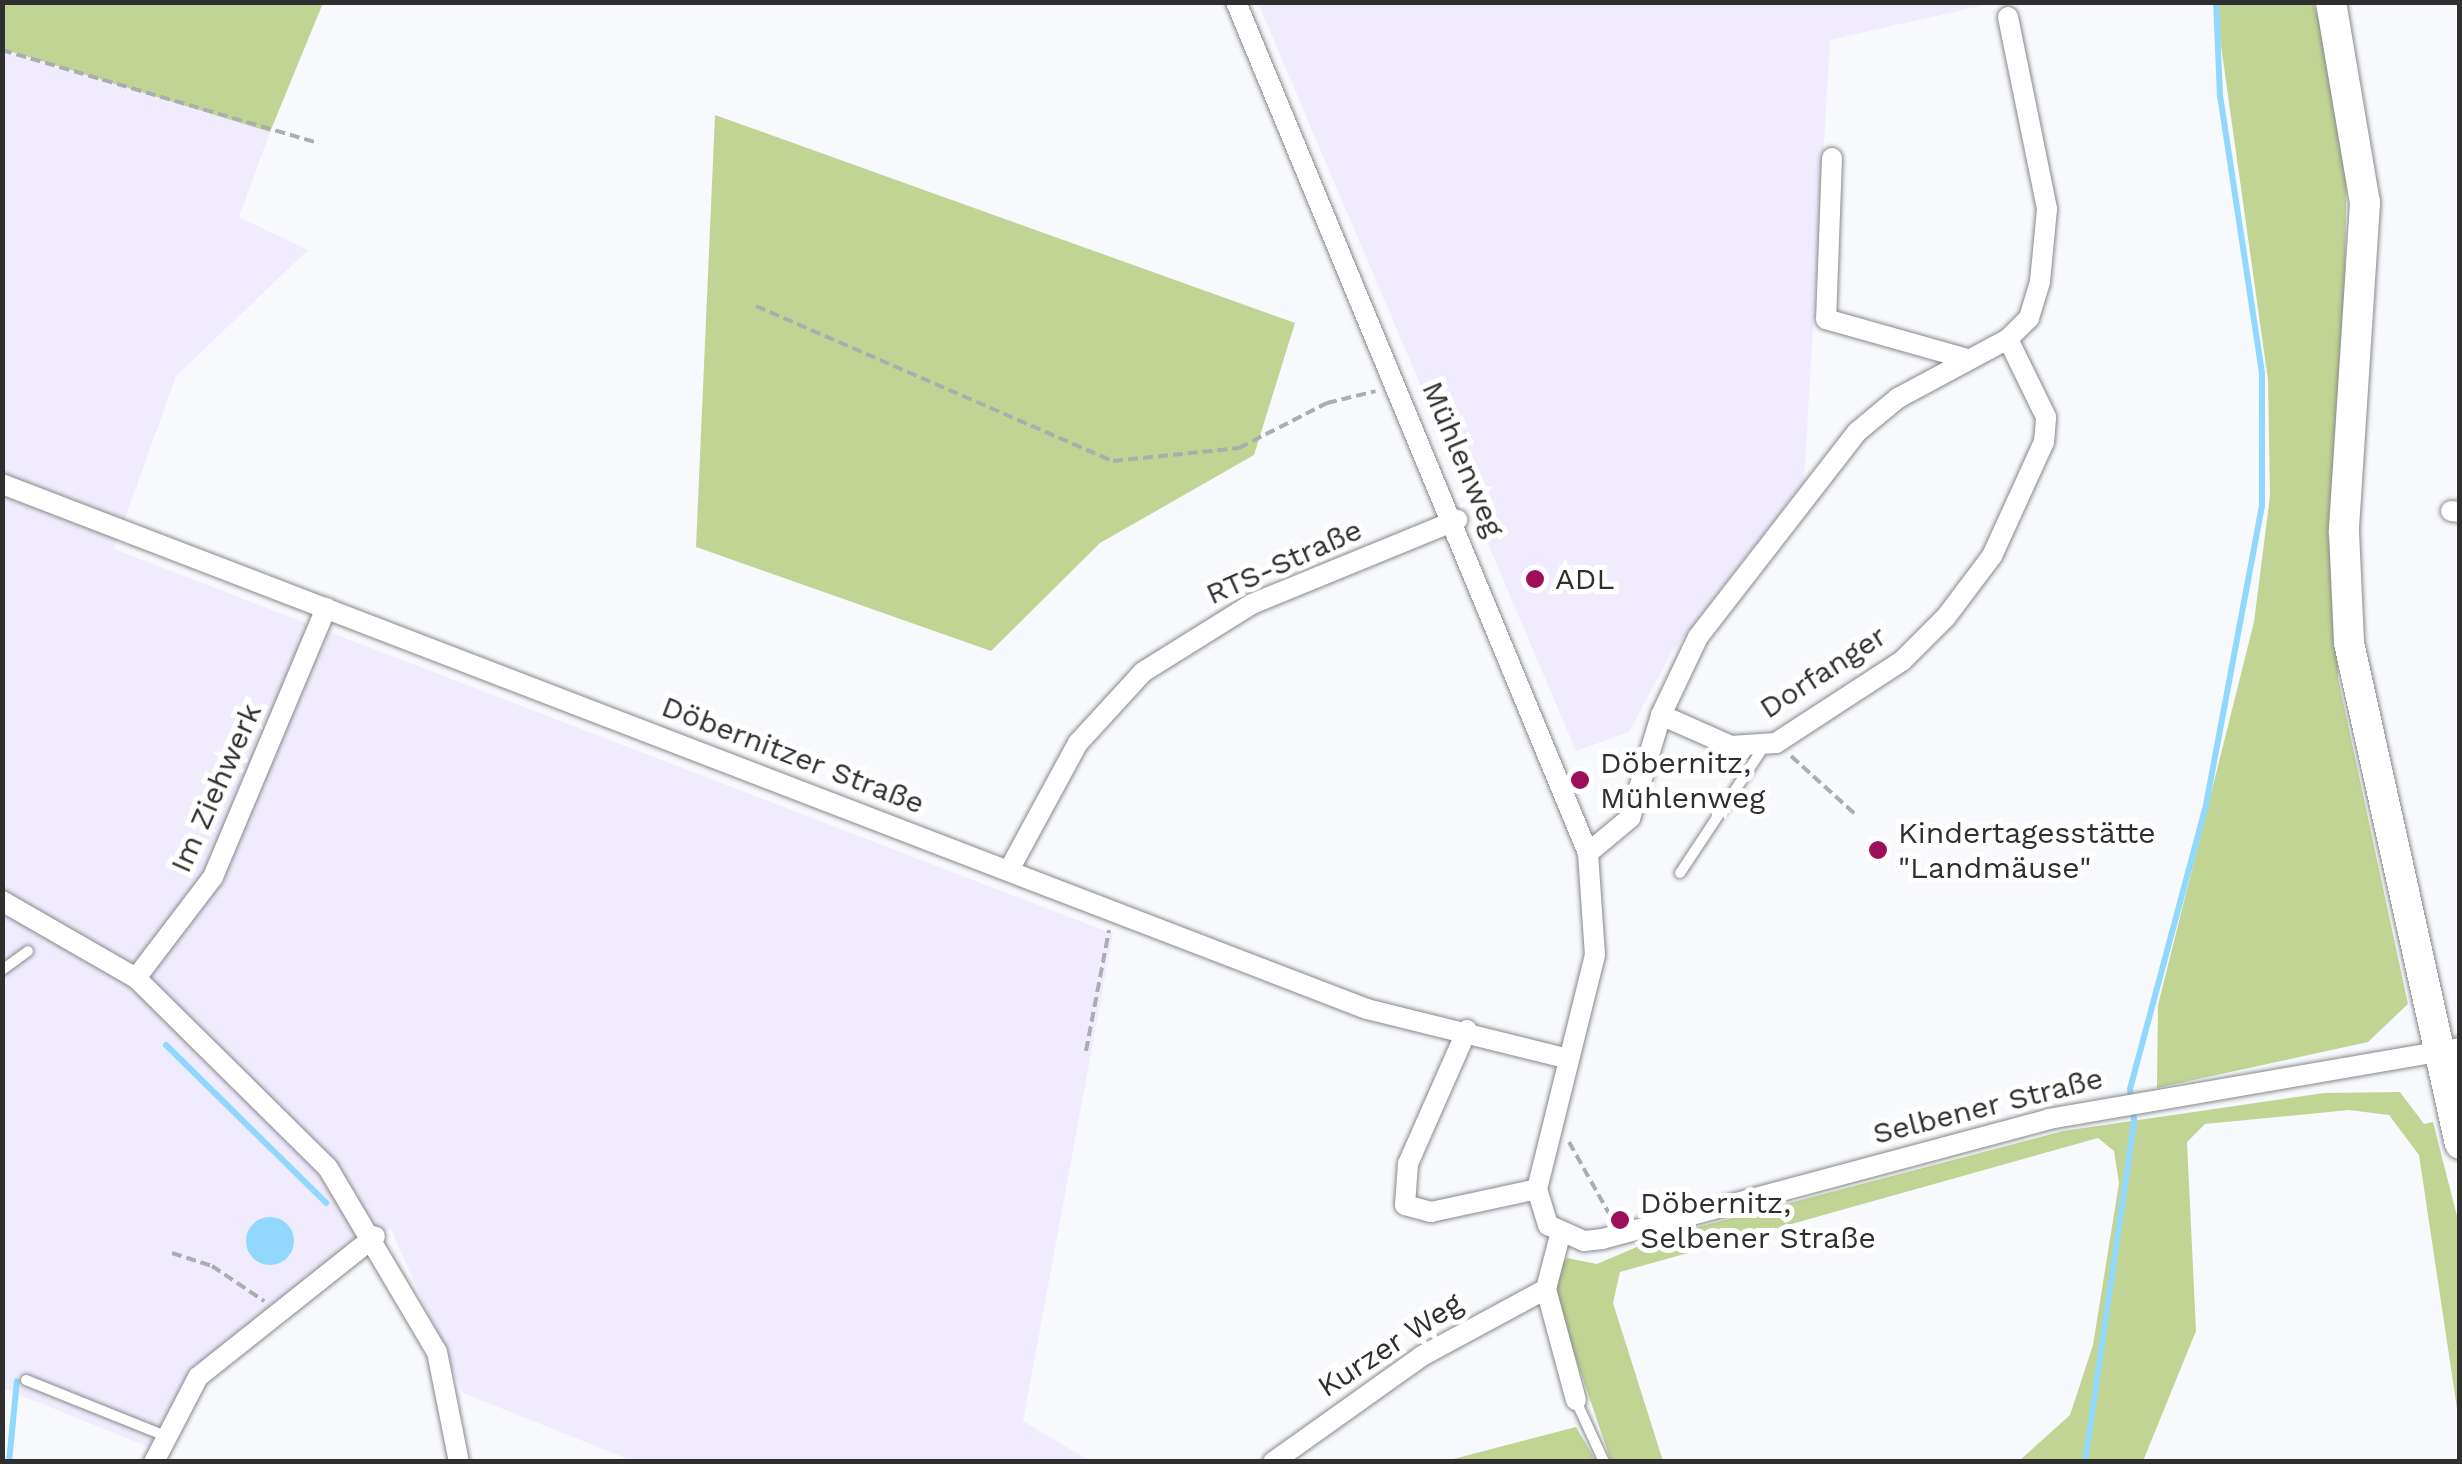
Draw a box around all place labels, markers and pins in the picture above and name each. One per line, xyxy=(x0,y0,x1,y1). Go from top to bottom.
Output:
place label: ADL xyxy=(1555,561,1614,597)
marker: ADL xyxy=(1524,568,1546,590)
place label: Döbernitz, Mühlenweg xyxy=(1600,745,1765,816)
marker: Döbernitz, Mühlenweg xyxy=(1569,769,1591,791)
place label: Kindertagesstätte "Landmäuse" xyxy=(1898,815,2156,886)
marker: Kindertagesstätte "Landmäuse" xyxy=(1867,839,1889,861)
place label: Döbernitz, Selbener Straße xyxy=(1640,1185,1877,1256)
marker: Döbernitz, Selbener Straße xyxy=(1609,1209,1631,1231)

